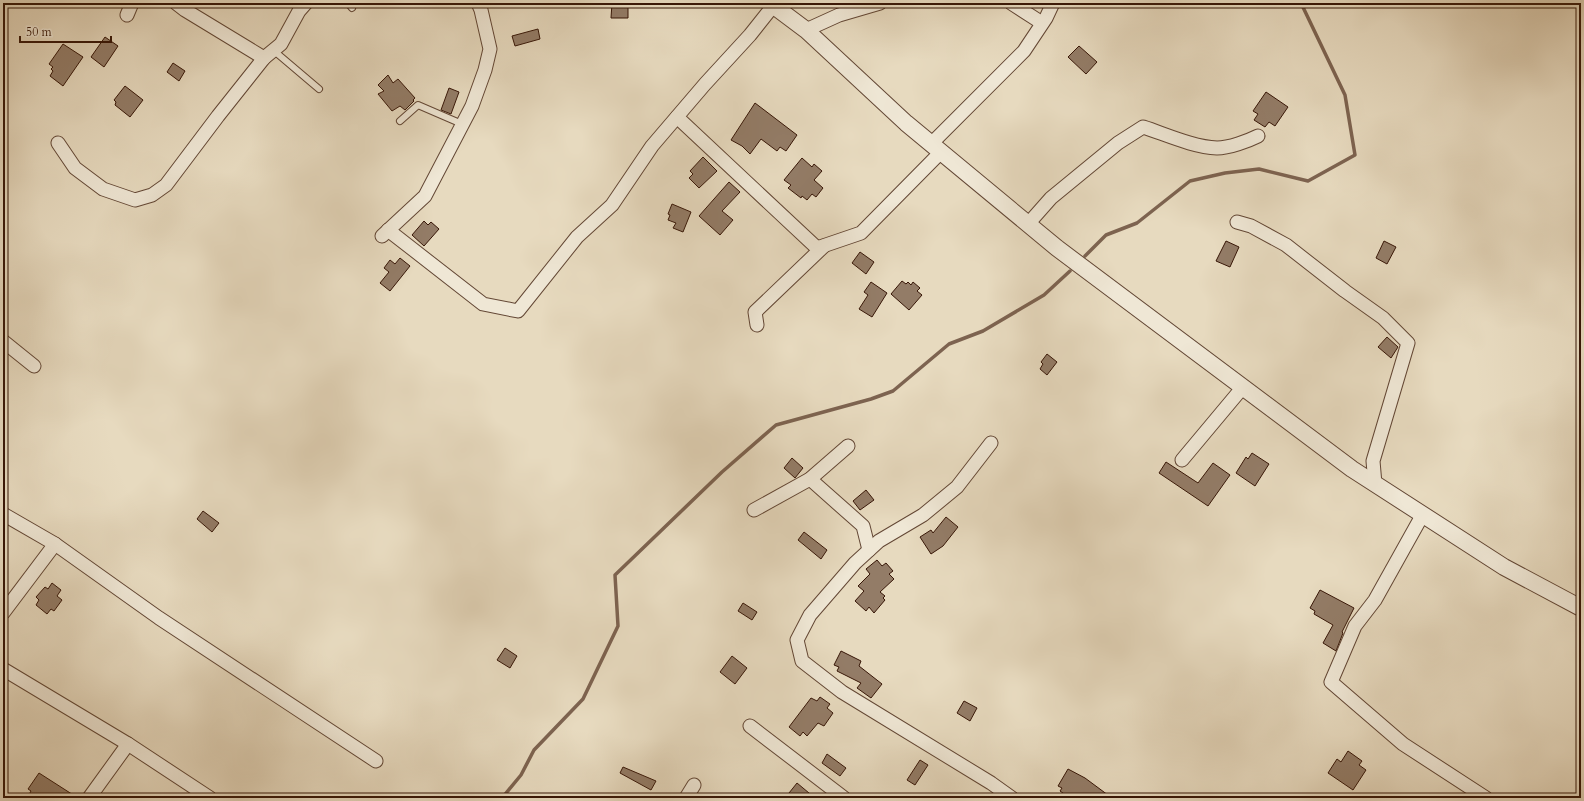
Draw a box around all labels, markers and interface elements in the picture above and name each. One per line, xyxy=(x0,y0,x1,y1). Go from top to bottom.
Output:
scale bar xyxy=(20,18,111,44)
text: 50 m xyxy=(26,24,53,40)

